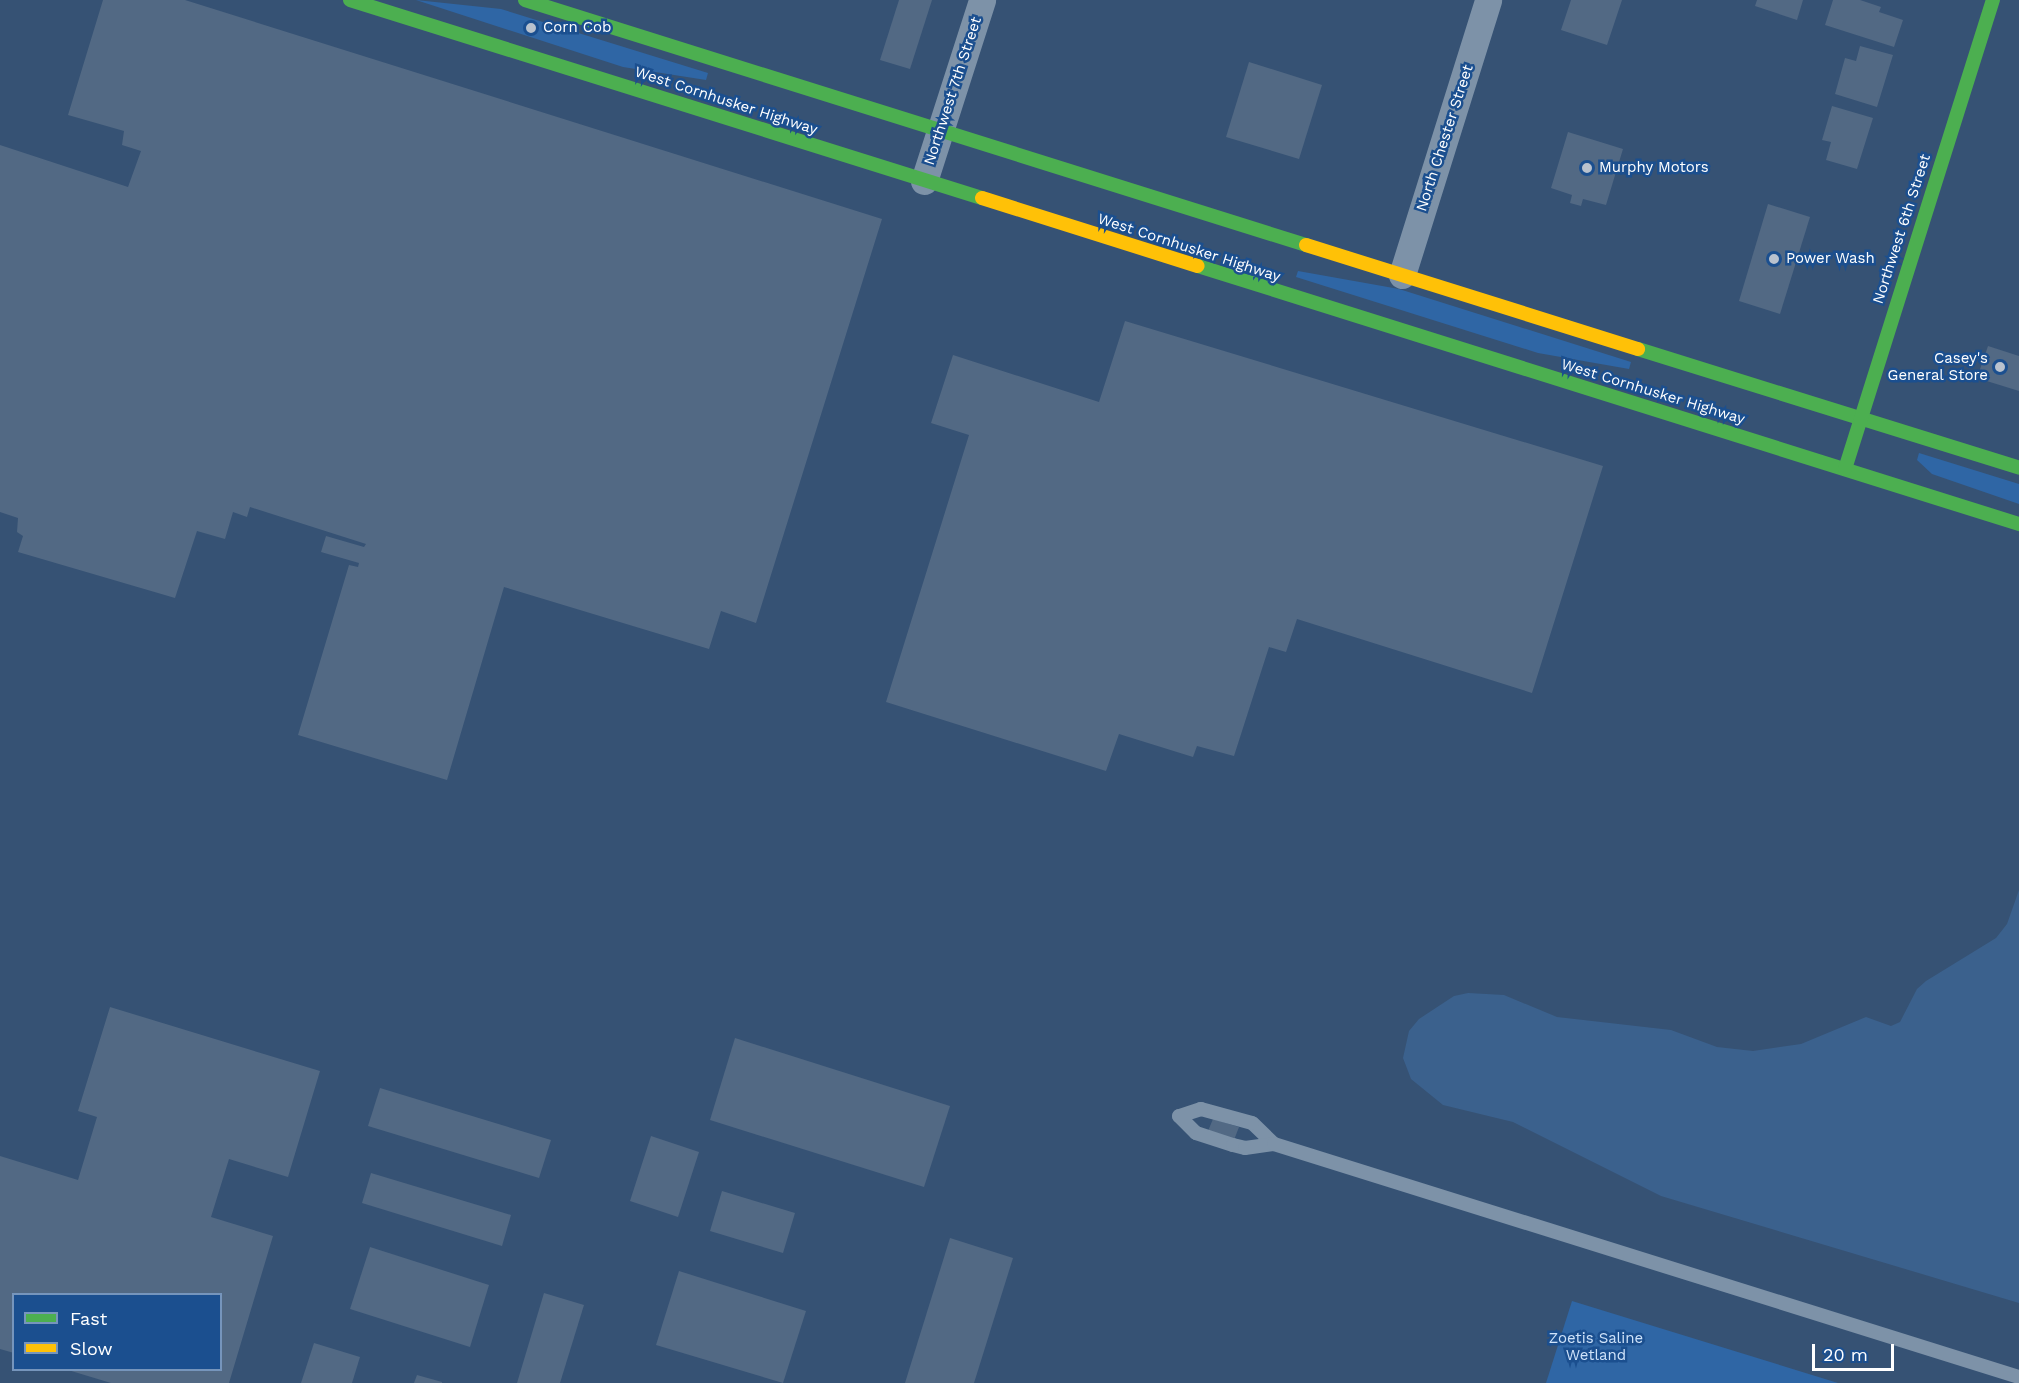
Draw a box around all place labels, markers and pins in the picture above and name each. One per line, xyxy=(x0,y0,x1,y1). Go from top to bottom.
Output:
place label: Corn Cob xyxy=(543,19,612,37)
marker: Corn Cob xyxy=(524,21,538,35)
place label: Murphy Motors xyxy=(1599,159,1709,177)
marker: Murphy Motors xyxy=(1580,161,1594,175)
place label: Power Wash xyxy=(1786,250,1875,268)
marker: Power Wash xyxy=(1767,252,1781,266)
place label: Casey's General Store xyxy=(1887,349,1988,384)
marker: Casey's General Store xyxy=(1993,360,2007,374)

